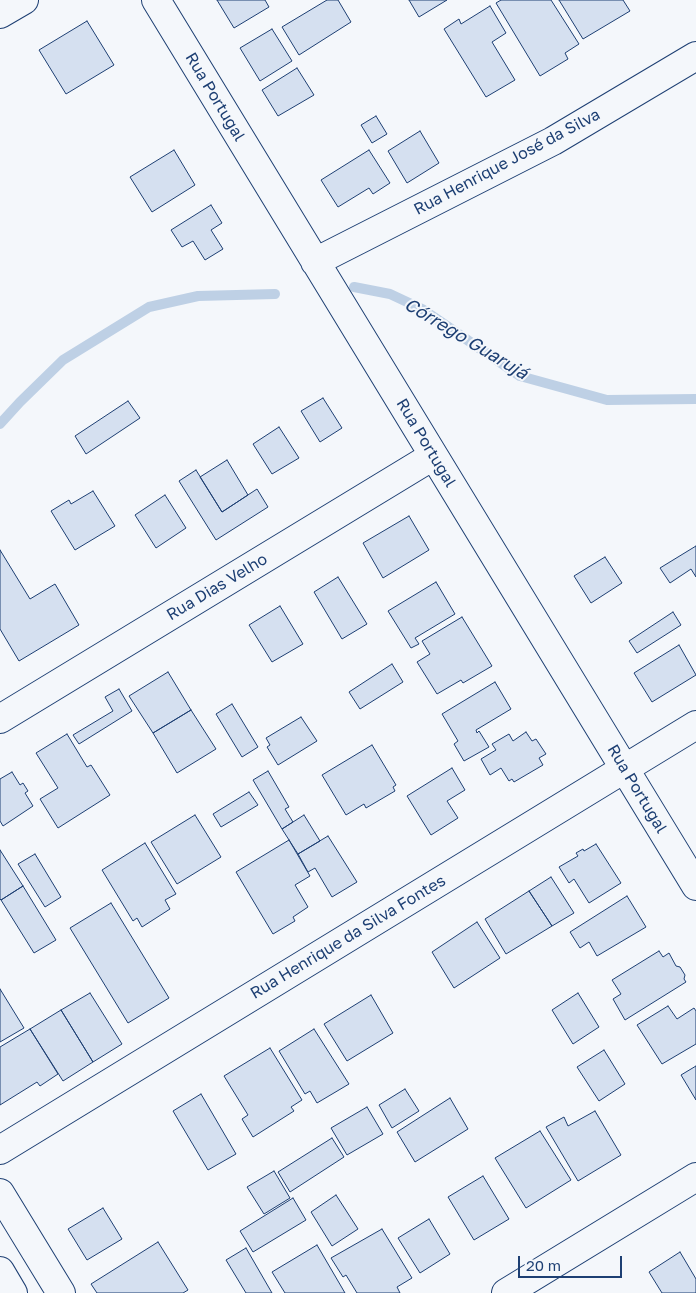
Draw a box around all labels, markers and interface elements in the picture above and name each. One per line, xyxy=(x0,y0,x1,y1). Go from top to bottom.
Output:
street label: Rua Portugal xyxy=(181,49,249,145)
street label: Rua Henrique José da Silva xyxy=(411,105,603,219)
water label: Córrego Guarujá xyxy=(400,294,532,384)
street label: Rua Portugal xyxy=(392,395,460,491)
street label: Rua Dias Velho xyxy=(163,549,271,625)
street label: Rua Portugal xyxy=(603,741,671,837)
street label: Rua Henrique da Silva Fontes xyxy=(247,871,449,1003)
scale bar xyxy=(521,1246,625,1278)
text: 20 m xyxy=(526,1256,561,1274)

